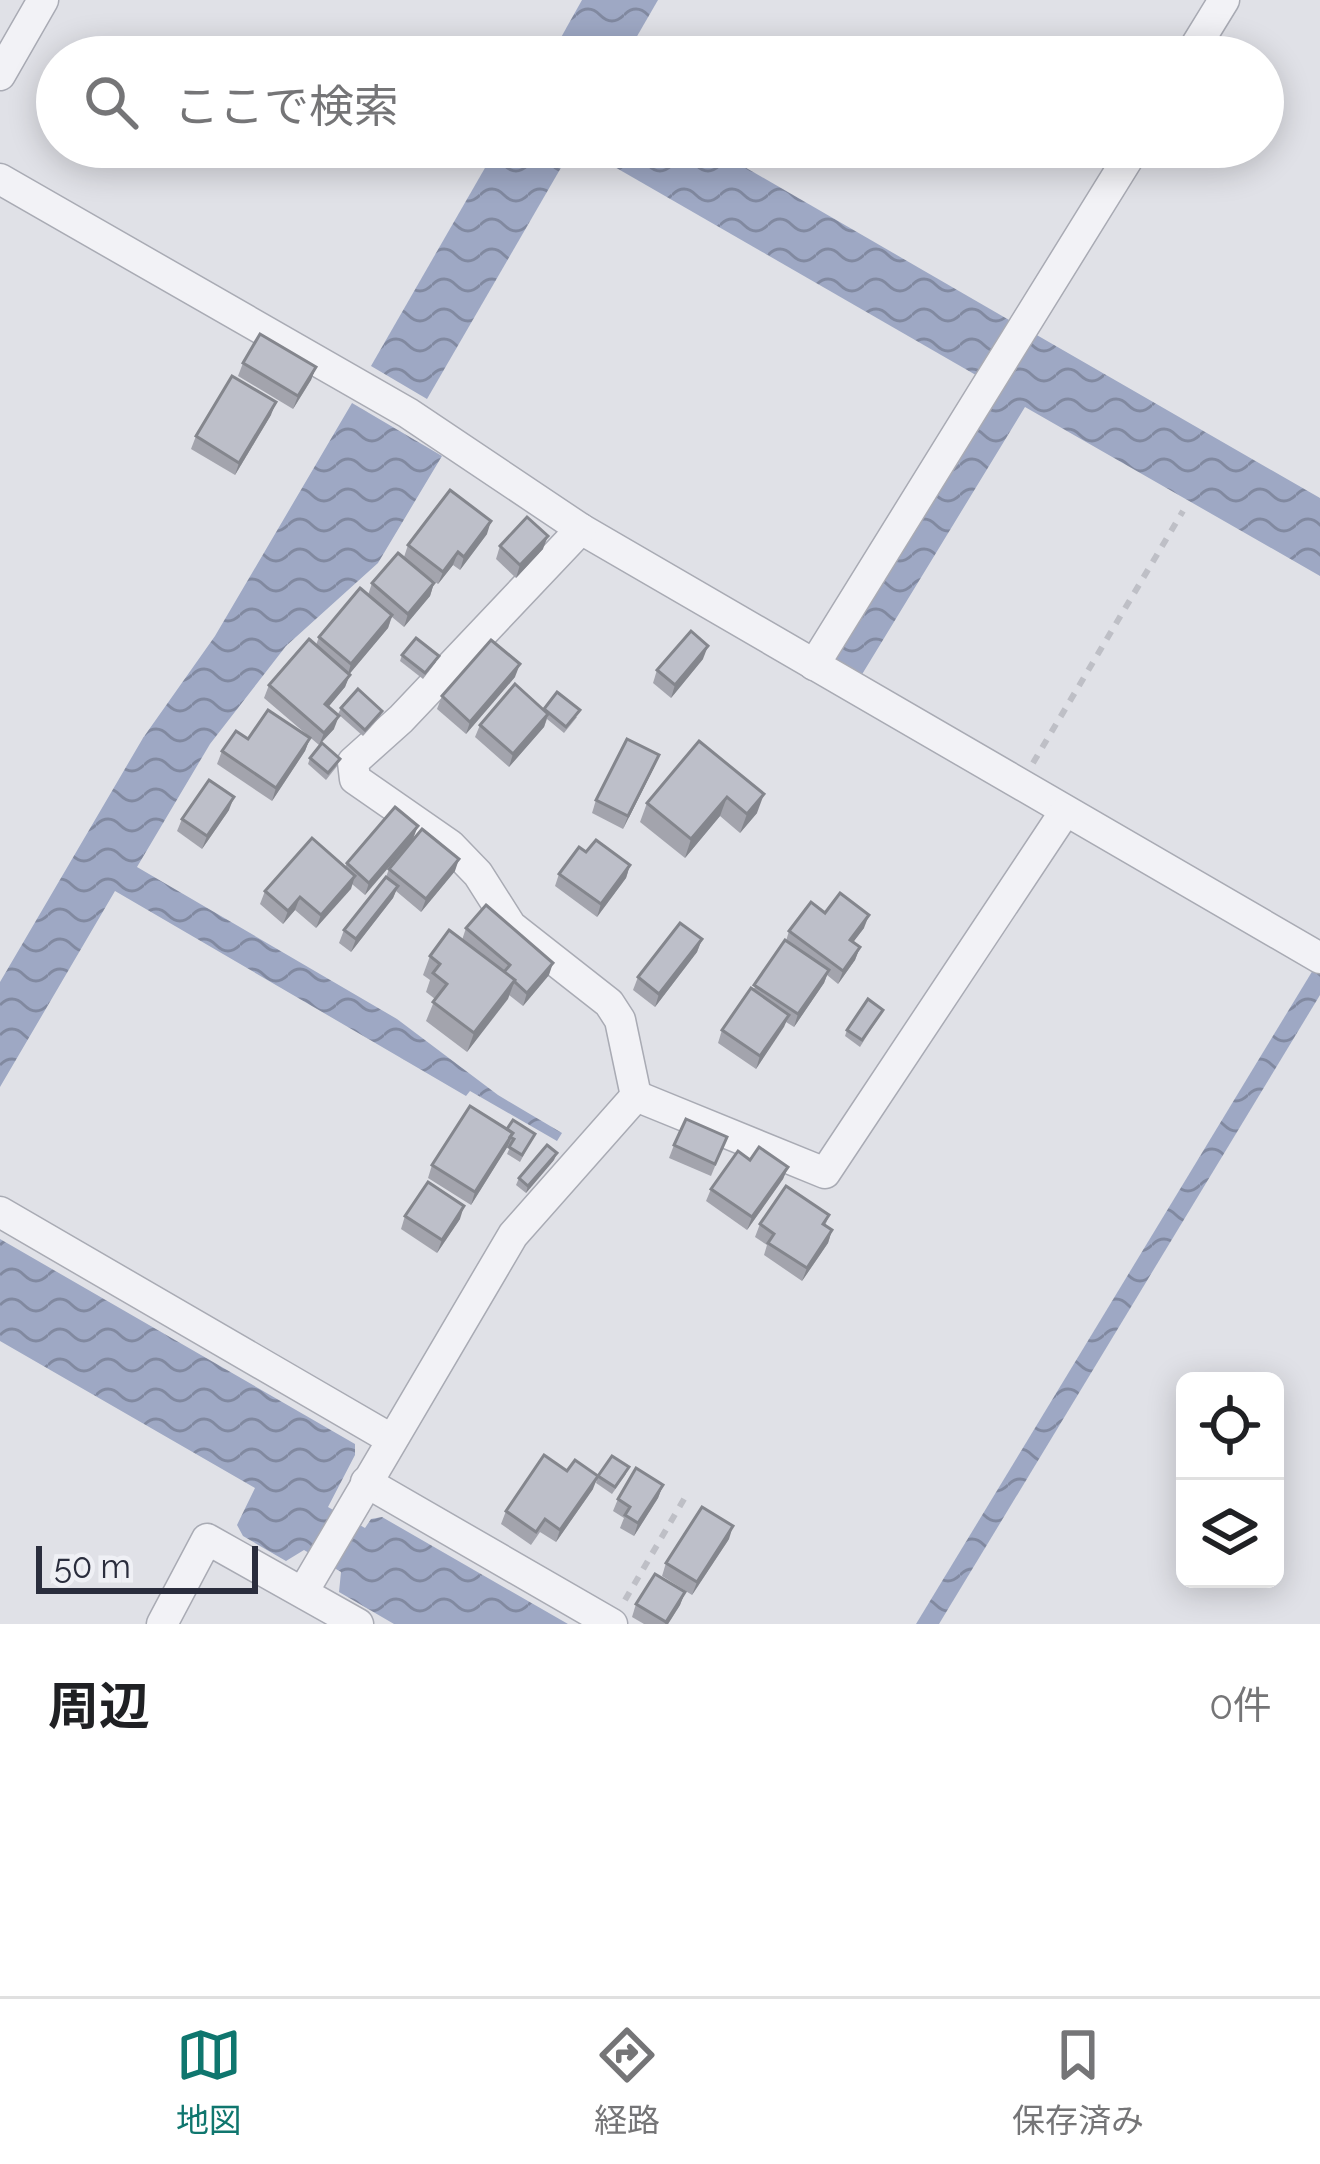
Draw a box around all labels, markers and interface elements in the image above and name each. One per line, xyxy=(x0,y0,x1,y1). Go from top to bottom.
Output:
search box xyxy=(36,36,1284,168)
icon: search xyxy=(78,69,144,135)
text: ここで検索 xyxy=(174,80,399,133)
map controls xyxy=(1176,1372,1284,1588)
button: locate xyxy=(1176,1372,1284,1480)
button: layers xyxy=(1176,1480,1284,1588)
scale bar xyxy=(36,1540,258,1593)
text: 50 m xyxy=(54,1547,131,1586)
text: 周辺 xyxy=(48,1676,150,1736)
text: 0件 xyxy=(1209,1682,1272,1728)
tab: 地図 xyxy=(176,2022,242,2142)
tab: 経路 xyxy=(594,2022,660,2142)
tab: 保存済み xyxy=(1012,2022,1144,2142)

